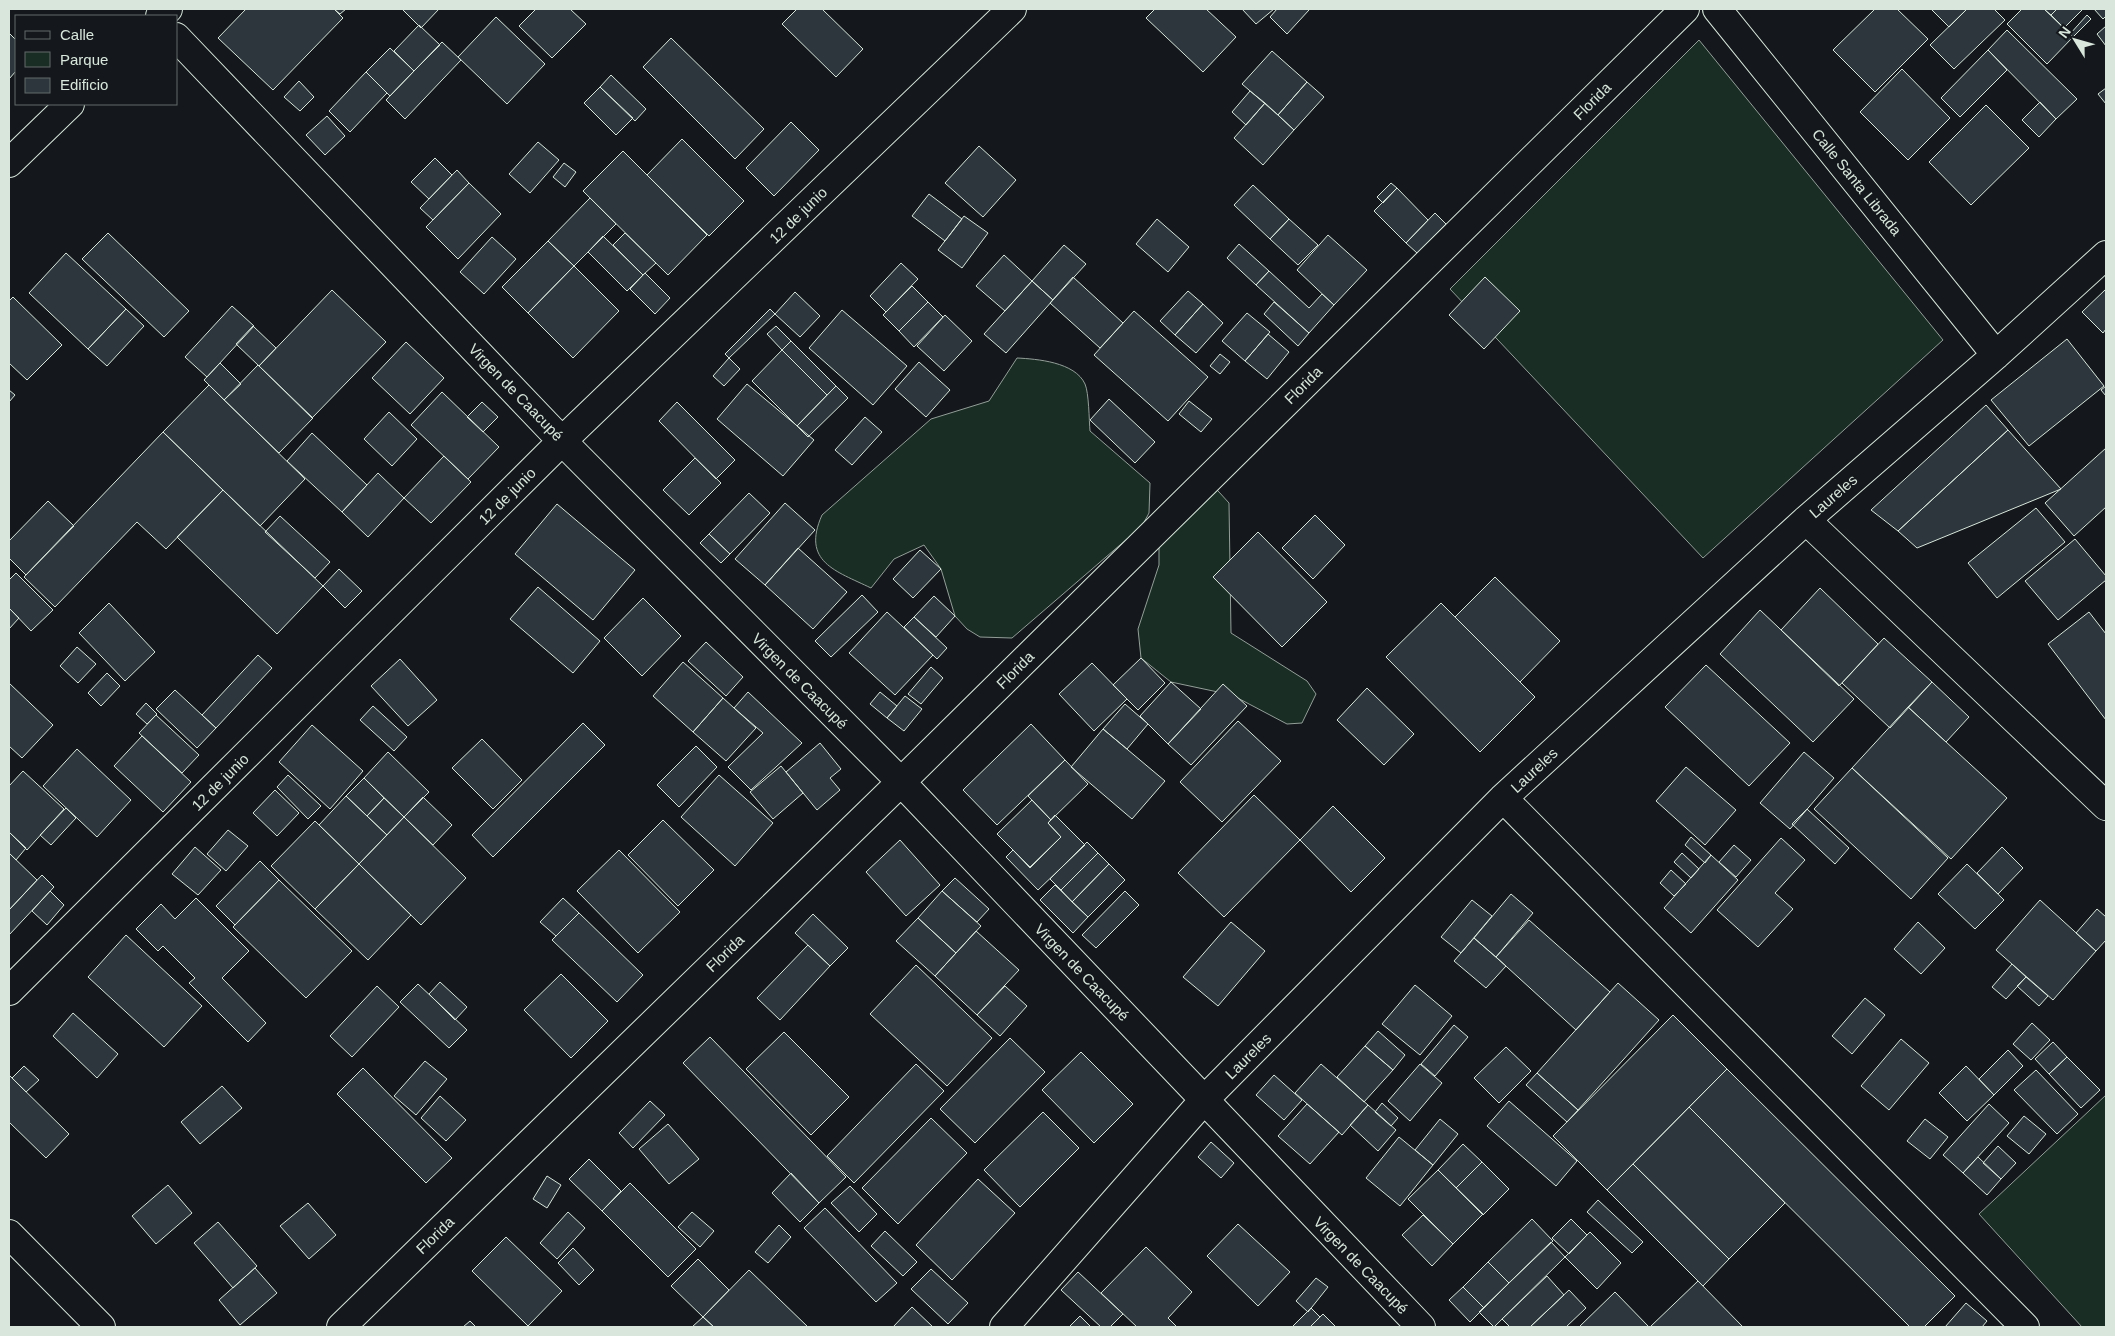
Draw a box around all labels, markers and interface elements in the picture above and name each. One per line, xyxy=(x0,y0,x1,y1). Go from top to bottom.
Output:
legend xyxy=(15,15,178,105)
north arrow xyxy=(2050,15,2100,65)
text: N xyxy=(2055,23,2074,41)
text: Calle xyxy=(60,26,94,43)
text: Parque xyxy=(60,51,108,68)
text: Edificio xyxy=(60,76,108,93)
street label: Florida xyxy=(1570,78,1615,123)
street label: Calle Santa Librada xyxy=(1809,125,1905,239)
street label: 12 de junio xyxy=(766,183,830,247)
street label: Virgen de Caacupé xyxy=(465,340,567,444)
street label: Florida xyxy=(1281,362,1326,407)
street label: 12 de junio xyxy=(475,464,539,528)
street label: Laureles xyxy=(1806,471,1860,521)
street label: Virgen de Caacupé xyxy=(749,630,851,732)
street label: Florida xyxy=(993,647,1038,692)
street label: Laureles xyxy=(1507,744,1561,796)
street label: 12 de junio xyxy=(188,750,252,814)
street label: Virgen de Caacupé xyxy=(1031,920,1133,1024)
street label: Florida xyxy=(703,931,748,975)
street label: Laureles xyxy=(1222,1030,1274,1082)
street label: Florida xyxy=(413,1213,458,1257)
street label: Virgen de Caacupé xyxy=(1310,1213,1412,1317)

